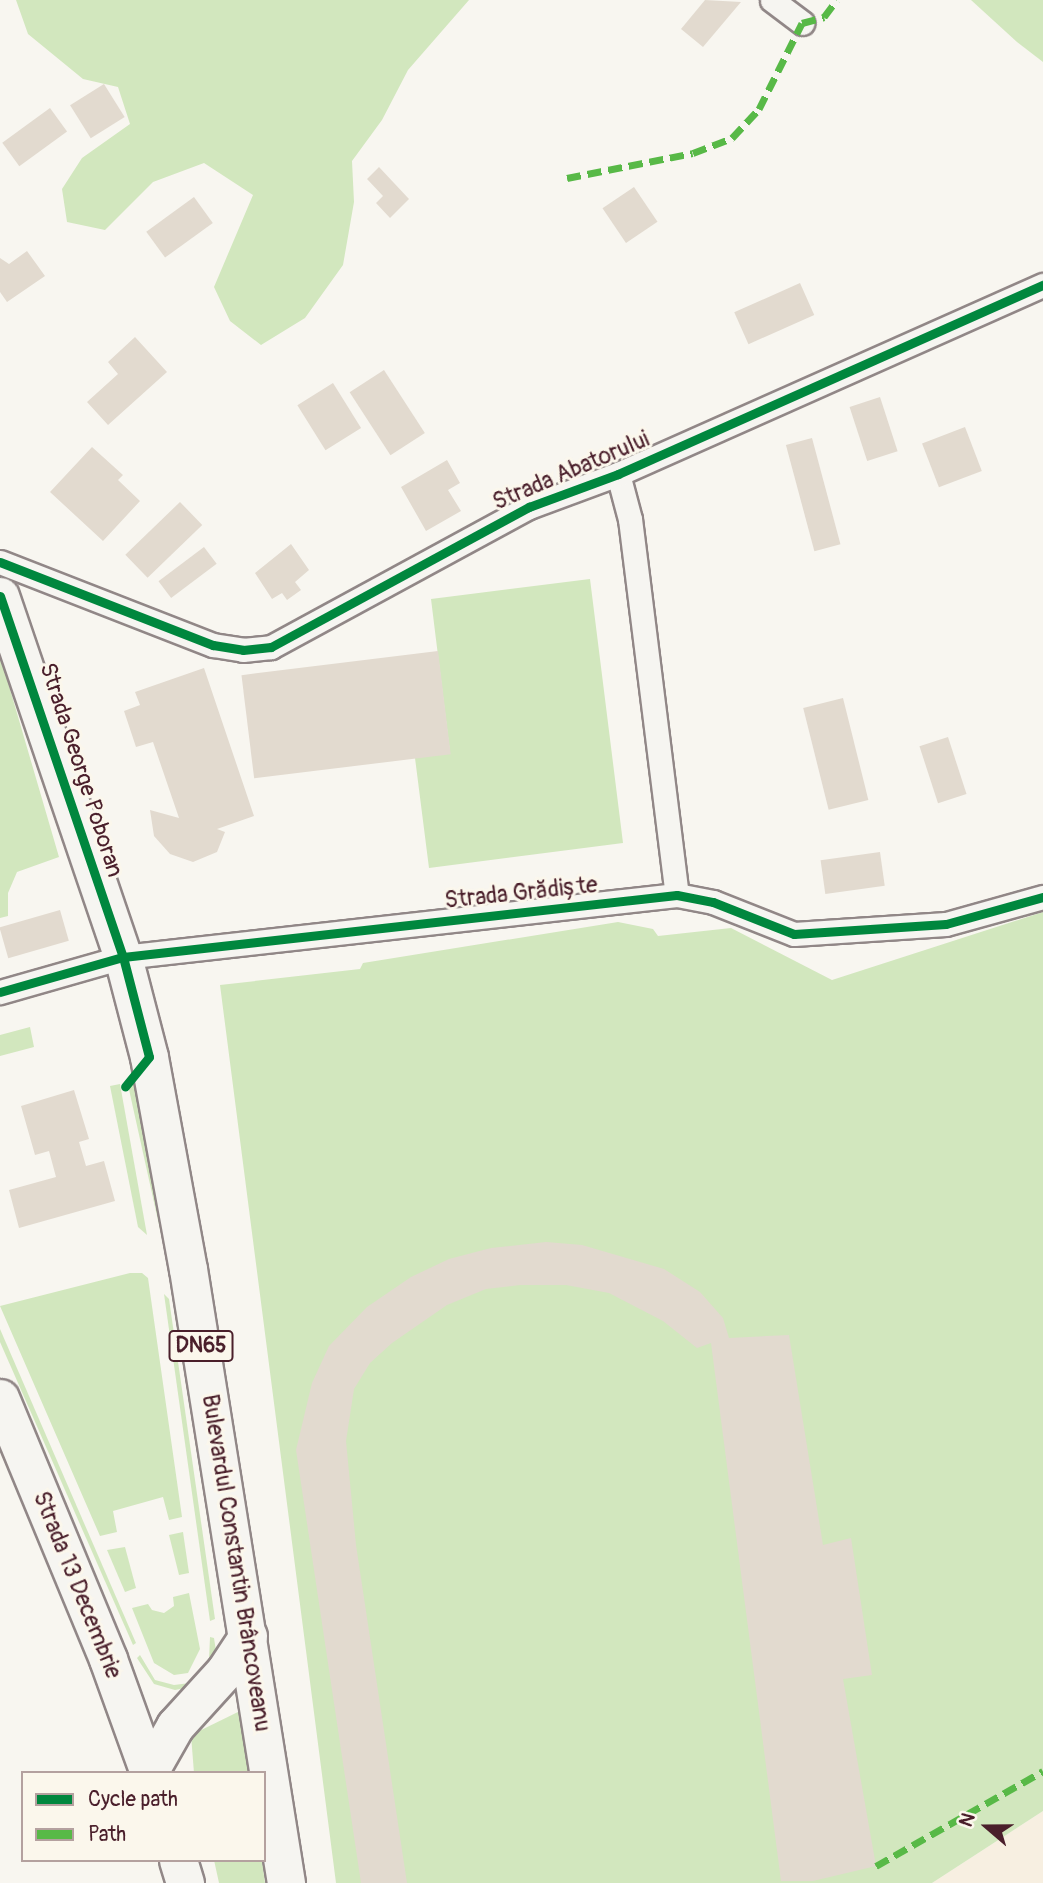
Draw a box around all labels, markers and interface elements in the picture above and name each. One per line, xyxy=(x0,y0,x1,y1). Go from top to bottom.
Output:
street label: Strada Abatorului xyxy=(489,426,653,516)
street label: Strada George Poboran xyxy=(33,659,129,881)
street label: Strada Grădiște xyxy=(443,871,599,915)
road number: DN65 xyxy=(168,1328,234,1364)
street label: Bulevardul Constantin Brâncoveanu xyxy=(196,1392,276,1734)
street label: Strada 13 Decembrie xyxy=(27,1487,127,1683)
legend xyxy=(21,1771,266,1862)
text: Cycle path xyxy=(88,1786,178,1813)
north arrow xyxy=(952,1792,1022,1862)
text: N xyxy=(954,1810,981,1830)
text: Path xyxy=(88,1821,126,1848)

